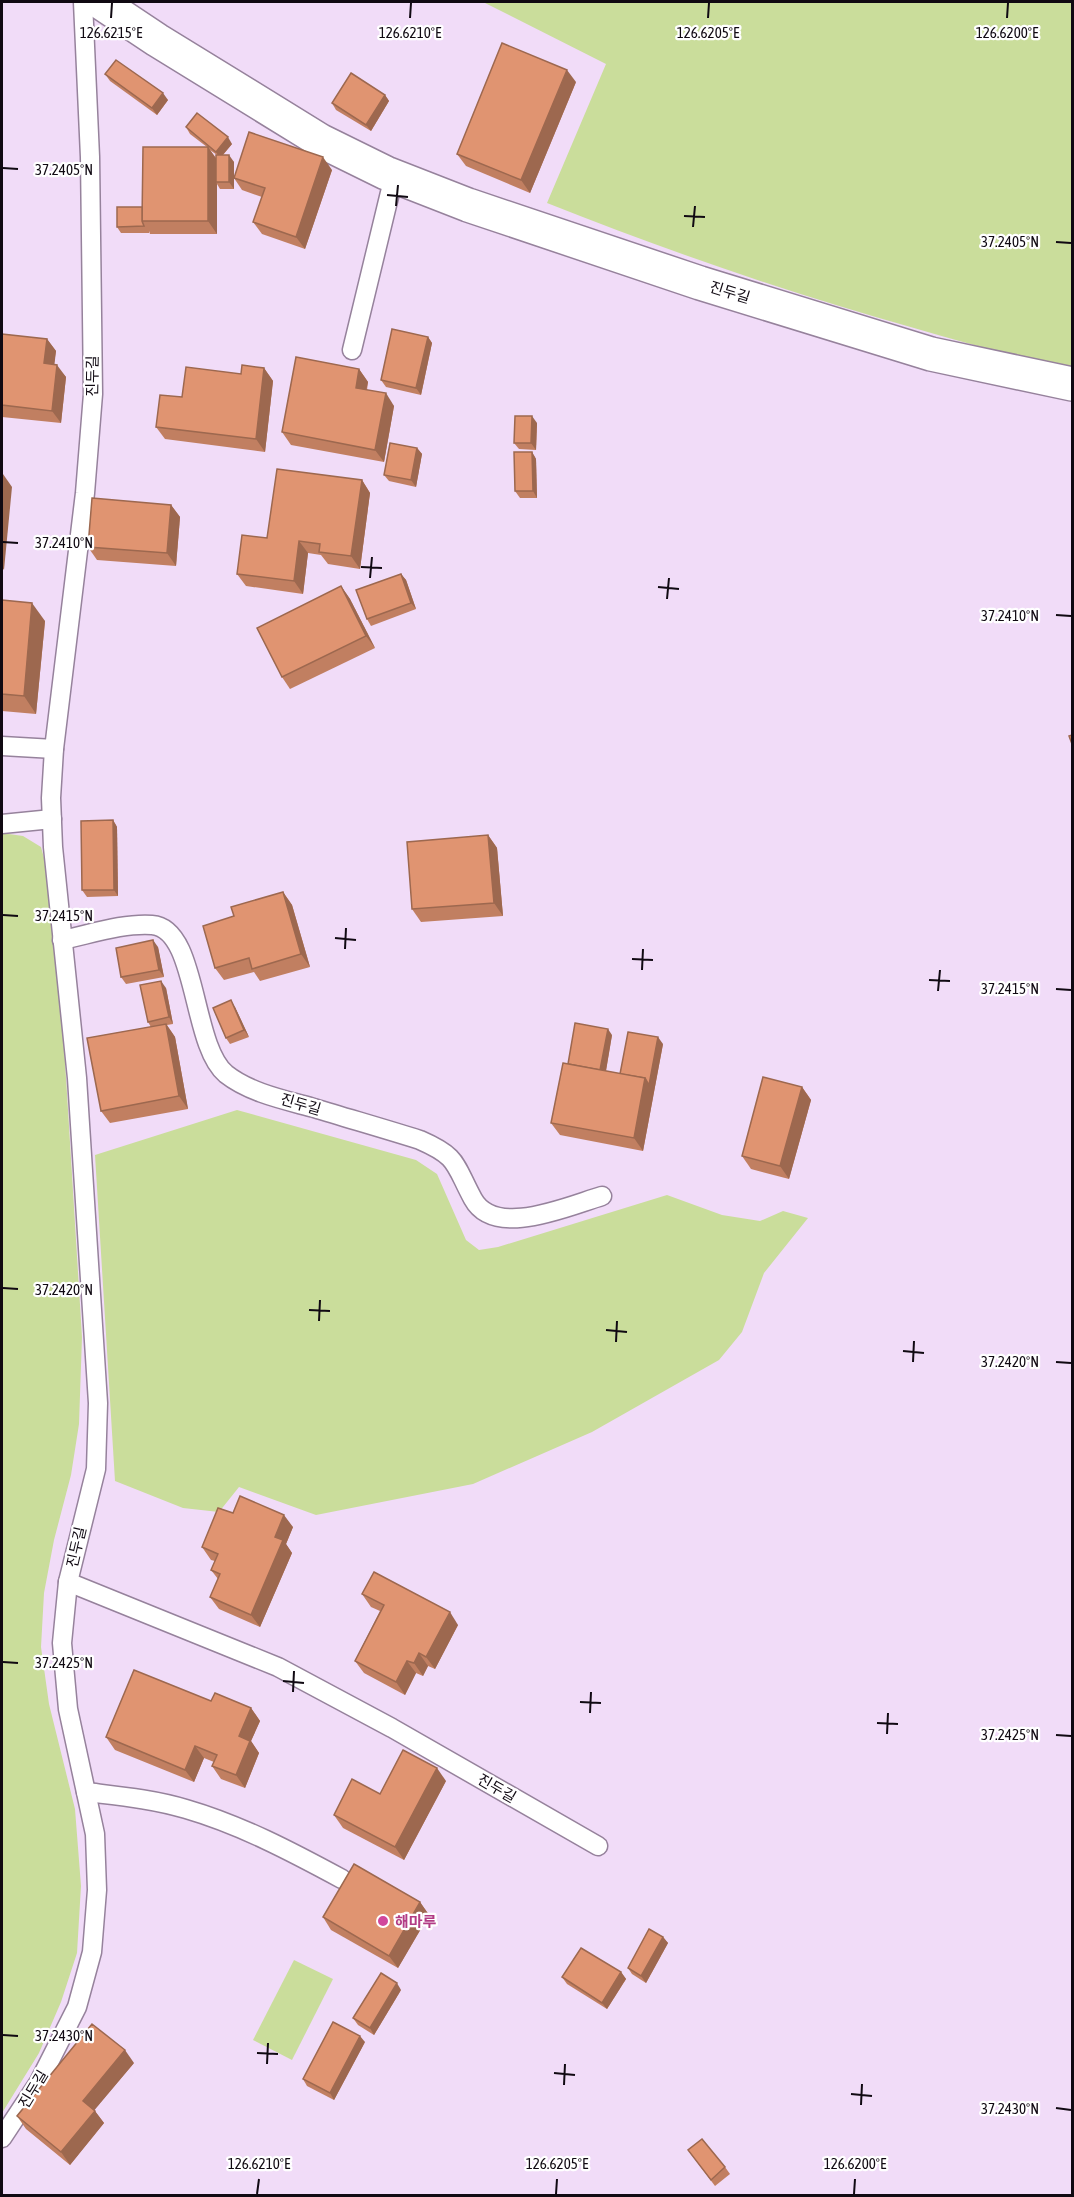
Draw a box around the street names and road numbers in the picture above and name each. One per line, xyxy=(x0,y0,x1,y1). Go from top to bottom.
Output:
street label: 진두길 xyxy=(708,278,752,306)
street label: 진두길 xyxy=(83,355,101,397)
street label: 진두길 xyxy=(279,1090,323,1118)
street label: 진두길 xyxy=(63,1525,89,1569)
street label: 진두길 xyxy=(475,1770,519,1806)
street label: 진두길 xyxy=(15,2067,51,2111)

